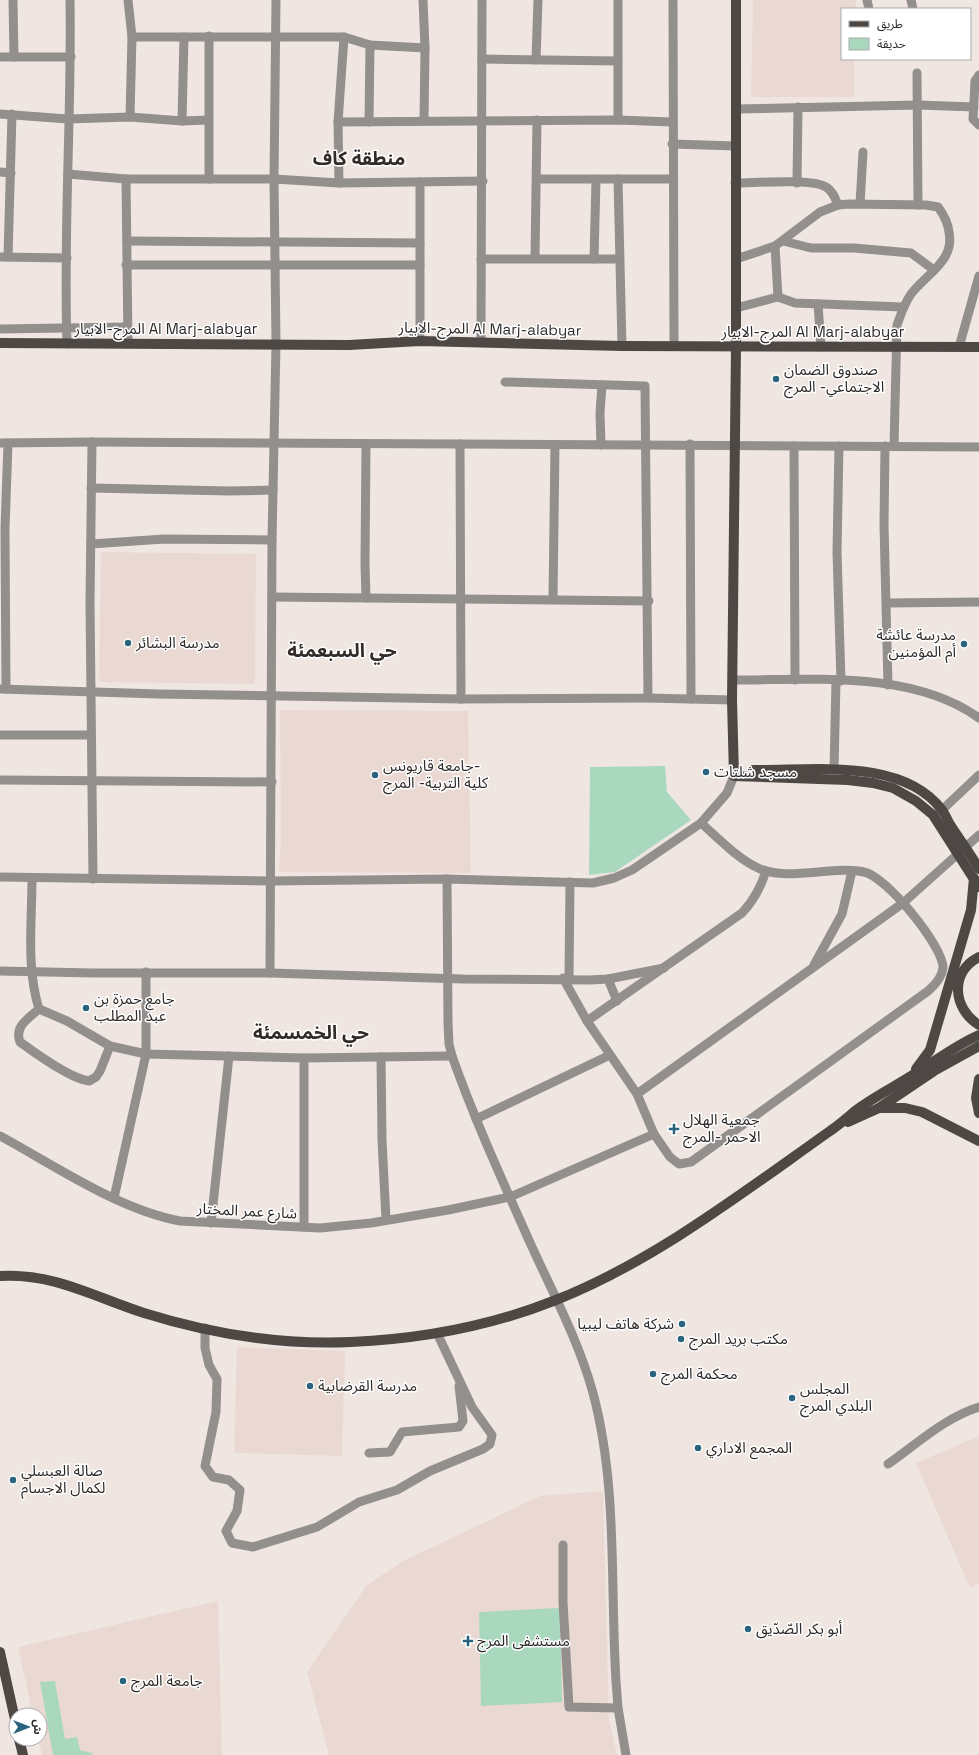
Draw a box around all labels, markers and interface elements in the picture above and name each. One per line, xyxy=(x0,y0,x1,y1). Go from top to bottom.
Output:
legend xyxy=(841,8,971,60)
text: طريق xyxy=(877,16,903,32)
text: حديقة xyxy=(877,36,906,52)
district label: منطقة كاف xyxy=(313,146,405,171)
street label: المرج-الابيار Al Marj-alabyar xyxy=(397,317,582,343)
street label: المرج-الابيار Al Marj-alabyar xyxy=(74,319,258,341)
street label: المرج-الابيار Al Marj-alabyar xyxy=(721,322,905,344)
place label: صندوق الضمان الاجتماعي- المرج xyxy=(784,360,884,399)
marker: صندوق الضمان الاجتماعي- المرج xyxy=(771,374,781,384)
place label: مدرسة عائشة أم المؤمنين xyxy=(876,625,956,663)
place label: مدرسة البشائر xyxy=(135,633,220,652)
marker: مدرسة البشائر xyxy=(123,638,133,648)
district label: حي السبعمئة xyxy=(287,638,397,665)
marker: مدرسة عائشة أم المؤمنين xyxy=(959,639,969,649)
place label: جامعة قاريونس- كلية التربية- المرج xyxy=(383,756,489,795)
place label: مسجد شلتات xyxy=(714,762,797,781)
marker: مسجد شلتات xyxy=(701,767,711,777)
marker: جامعة قاريونس- كلية التربية- المرج xyxy=(370,770,380,780)
place label: جامع حمزة بن عبد المطلب xyxy=(94,989,175,1025)
marker: جامع حمزة بن عبد المطلب xyxy=(81,1003,91,1013)
district label: حي الخمسمئة xyxy=(253,1020,369,1047)
place label: جمعية الهلال الاحمر -المرج xyxy=(683,1110,761,1149)
marker: جمعية الهلال الاحمر -المرج xyxy=(668,1123,680,1135)
street label: شارع عمر المختار xyxy=(195,1198,298,1226)
place label: شركة هاتف ليبيا xyxy=(577,1314,674,1333)
marker: شركة هاتف ليبيا xyxy=(677,1319,687,1329)
place label: مكتب بريد المرج xyxy=(689,1329,788,1351)
marker: مكتب بريد المرج xyxy=(676,1334,686,1344)
place label: محكمة المرج xyxy=(661,1364,738,1386)
marker: محكمة المرج xyxy=(648,1369,658,1379)
place label: مدرسة القرضابية xyxy=(318,1376,417,1395)
place label: المجلس البلدي المرج xyxy=(800,1379,872,1418)
marker: مدرسة القرضابية xyxy=(305,1381,315,1391)
marker: المجلس البلدي المرج xyxy=(787,1393,797,1403)
place label: المجمع الاداري xyxy=(706,1438,792,1460)
marker: المجمع الاداري xyxy=(693,1443,703,1453)
place label: صالة العبسلي لكمال الاجسام xyxy=(21,1461,105,1499)
marker: صالة العبسلي لكمال الاجسام xyxy=(8,1475,18,1485)
place label: أبو بكر الصّدّيق xyxy=(756,1619,842,1639)
marker: أبو بكر الصّدّيق xyxy=(743,1624,753,1634)
place label: مستشفى المرج xyxy=(477,1631,570,1653)
marker: مستشفى المرج xyxy=(462,1635,474,1647)
place label: جامعة المرج xyxy=(131,1671,203,1693)
marker: جامعة المرج xyxy=(118,1676,128,1686)
north arrow xyxy=(8,1707,48,1747)
text: ش xyxy=(31,1719,45,1735)

